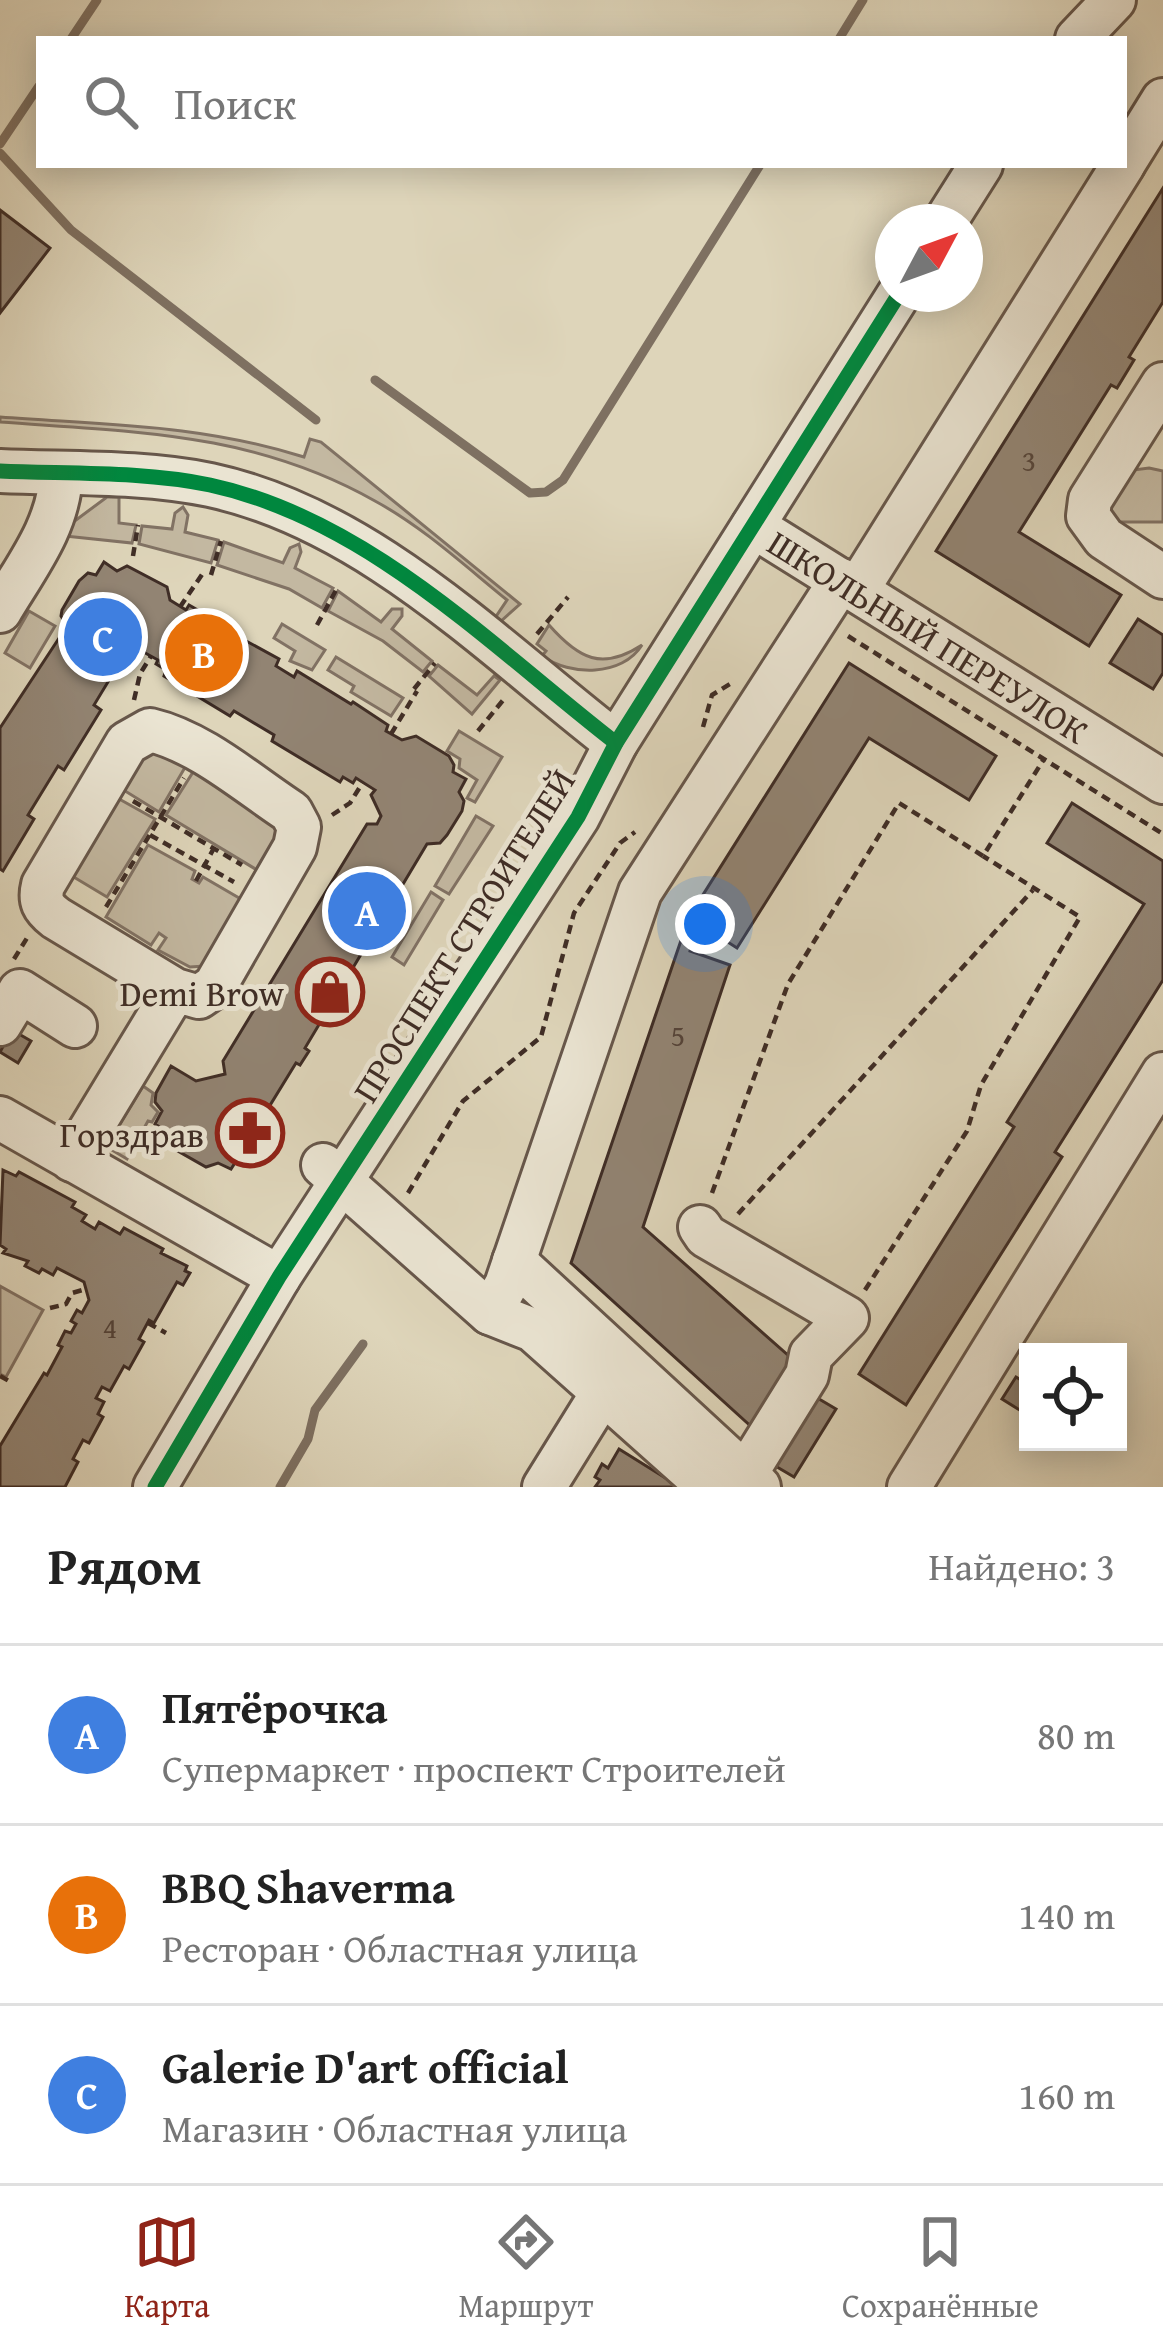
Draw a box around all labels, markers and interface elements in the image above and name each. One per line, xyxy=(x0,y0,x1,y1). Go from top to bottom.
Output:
search box xyxy=(36,36,1127,168)
icon: search xyxy=(78,69,144,135)
text: Поиск xyxy=(174,70,296,135)
north arrow xyxy=(875,204,983,312)
house number: 3 xyxy=(1022,438,1036,482)
street label: ШКОЛЬНЫЙ ПЕРЕУЛОК xyxy=(758,515,1099,756)
pin: C xyxy=(64,592,142,682)
pin: B xyxy=(165,608,243,698)
street label: ПРОСПЕКТ СТРОИТЕЛЕЙ xyxy=(339,758,587,1112)
pin: A xyxy=(328,866,406,956)
your location xyxy=(675,894,735,954)
shop icon: Demi Brow xyxy=(295,957,365,1027)
place label: Demi Brow xyxy=(120,966,284,1019)
house number: 5 xyxy=(671,1013,685,1057)
pharmacy icon: Горздрав xyxy=(215,1098,285,1168)
place label: Горздрав xyxy=(59,1107,204,1160)
house number: 4 xyxy=(103,1305,117,1349)
map controls xyxy=(1019,1343,1127,1451)
button: locate xyxy=(1019,1343,1127,1451)
text: Рядом xyxy=(48,1528,202,1603)
text: Найдено: 3 xyxy=(928,1537,1115,1594)
text: Пятёрочка xyxy=(162,1674,388,1739)
text: A xyxy=(75,1706,99,1763)
text: 80 m xyxy=(1037,1706,1115,1763)
text: Супермаркет · проспект Строителей xyxy=(162,1739,786,1796)
text: BBQ Shaverma xyxy=(162,1854,455,1919)
text: B xyxy=(75,1886,99,1943)
text: 140 m xyxy=(1018,1886,1115,1943)
text: Ресторан · Областная улица xyxy=(162,1919,638,1976)
text: Galerie D'art official xyxy=(162,2034,569,2099)
text: C xyxy=(76,2066,98,2123)
text: 160 m xyxy=(1018,2066,1115,2123)
text: Магазин · Областная улица xyxy=(162,2099,627,2156)
tab: Карта xyxy=(124,2209,210,2329)
tab: Маршрут xyxy=(458,2209,593,2329)
tab: Сохранённые xyxy=(842,2209,1039,2329)

